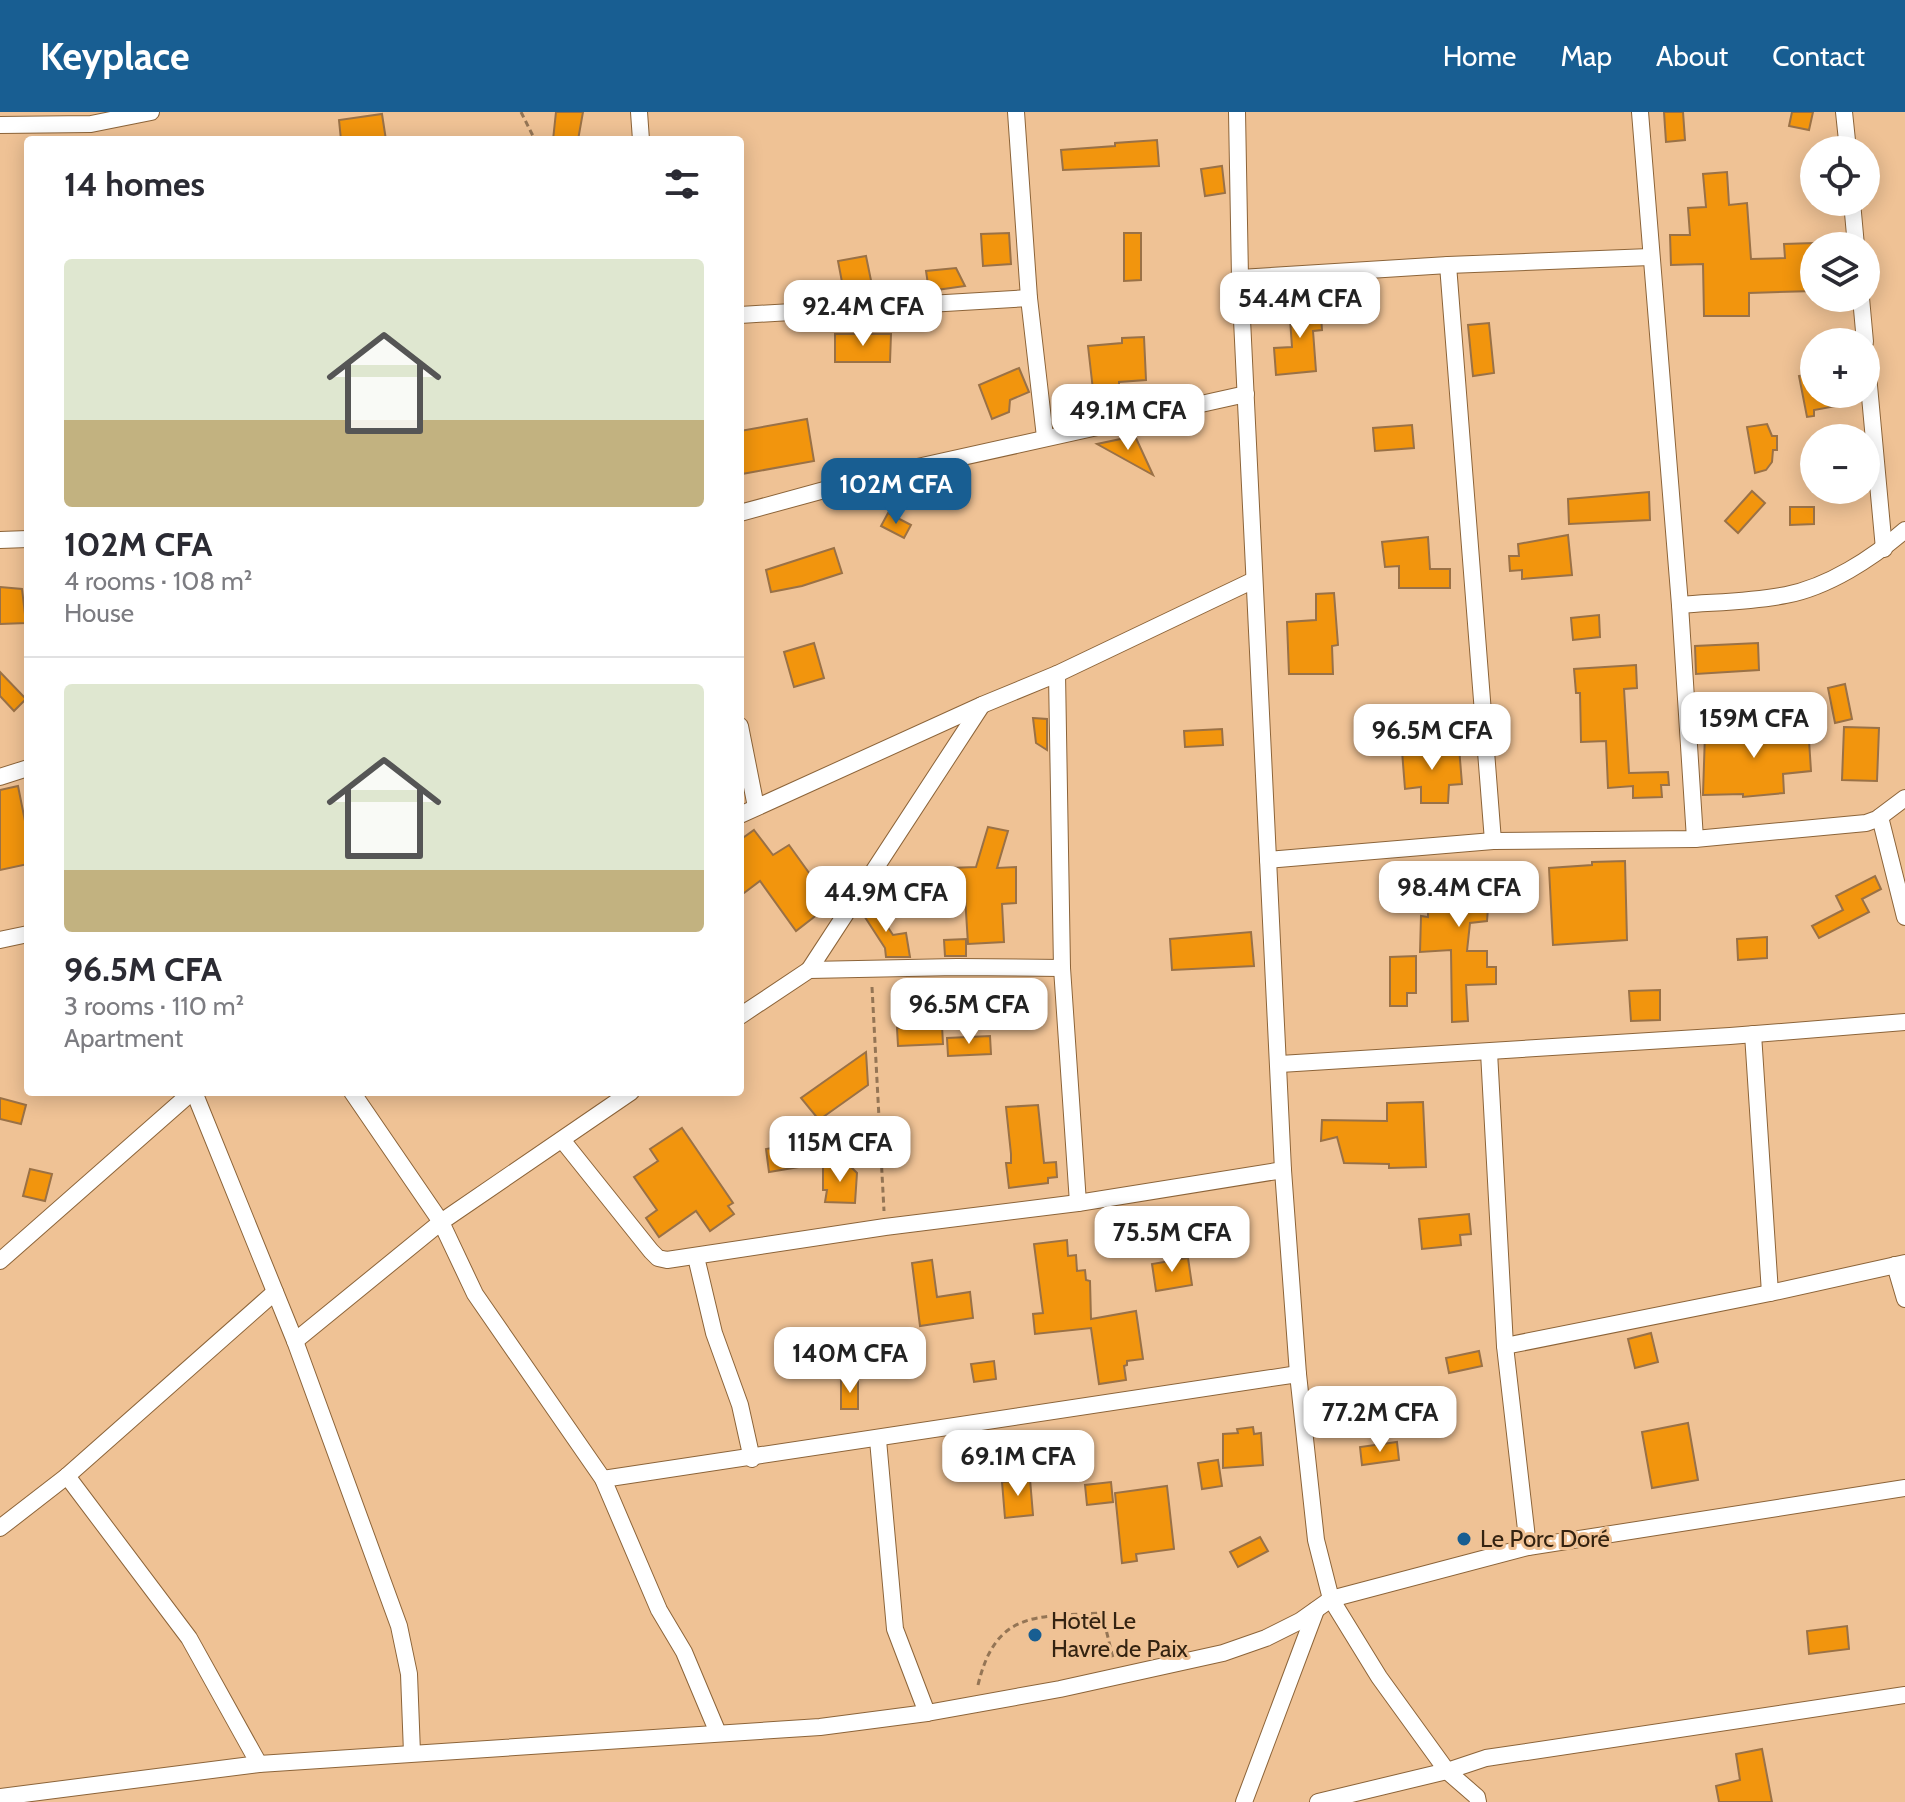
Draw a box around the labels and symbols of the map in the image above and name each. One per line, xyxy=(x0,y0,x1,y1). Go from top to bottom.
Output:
pin: 54.4M CFA xyxy=(1208,272,1392,340)
pin: 92.4M CFA xyxy=(771,280,955,348)
pin: 49.1M CFA xyxy=(1036,384,1220,452)
pin: 102M CFA xyxy=(813,458,979,526)
pin: 159M CFA xyxy=(1671,692,1837,760)
pin: 96.5M CFA xyxy=(1340,704,1524,772)
pin: 98.4M CFA xyxy=(1367,861,1551,929)
pin: 44.9M CFA xyxy=(794,866,978,934)
pin: 96.5M CFA xyxy=(877,978,1061,1046)
pin: 115M CFA xyxy=(757,1116,923,1184)
pin: 75.5M CFA xyxy=(1080,1206,1264,1274)
pin: 140M CFA xyxy=(767,1327,933,1395)
pin: 77.2M CFA xyxy=(1288,1386,1472,1454)
pin: 69.1M CFA xyxy=(926,1430,1110,1498)
place label: Le Porc Doré xyxy=(1480,1524,1610,1553)
marker: Le Porc Doré xyxy=(1455,1530,1473,1548)
place label: Hotel Le Havre de Paix xyxy=(1051,1606,1189,1663)
marker: Hotel Le Havre de Paix xyxy=(1026,1626,1044,1644)

